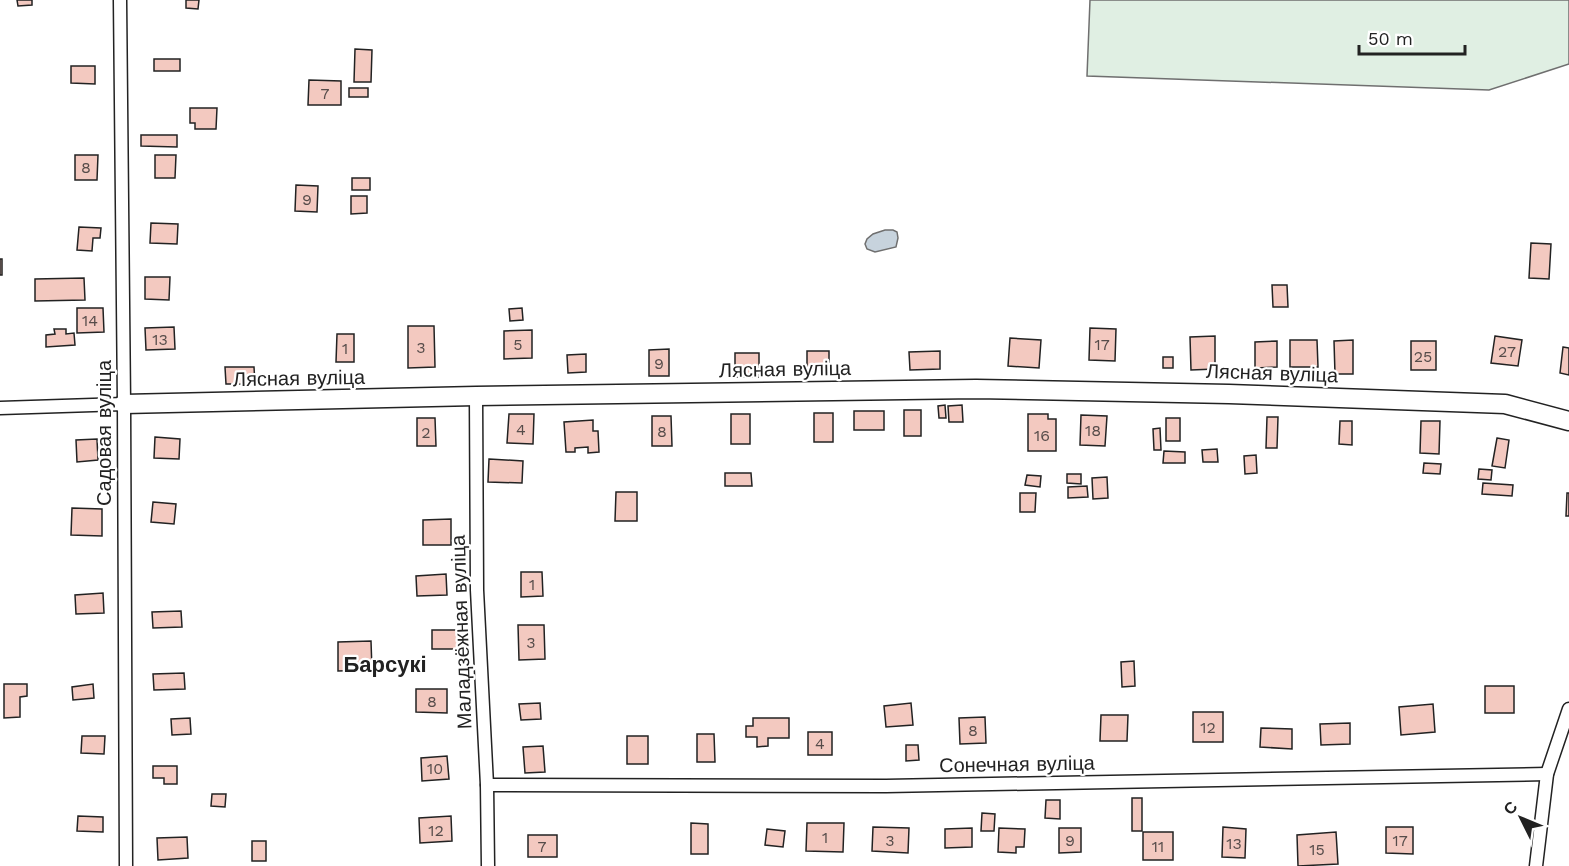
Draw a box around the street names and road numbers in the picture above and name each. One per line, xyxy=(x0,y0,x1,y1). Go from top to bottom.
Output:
street label: Лясная вуліца xyxy=(719,356,852,382)
street label: Садовая вуліца xyxy=(92,359,116,506)
street label: Лясная вуліца xyxy=(1206,359,1339,387)
street label: Лясная вуліца xyxy=(233,365,366,391)
street label: Маладзёжная вуліца xyxy=(446,534,476,730)
street label: Сонечная вуліца xyxy=(939,751,1096,777)

